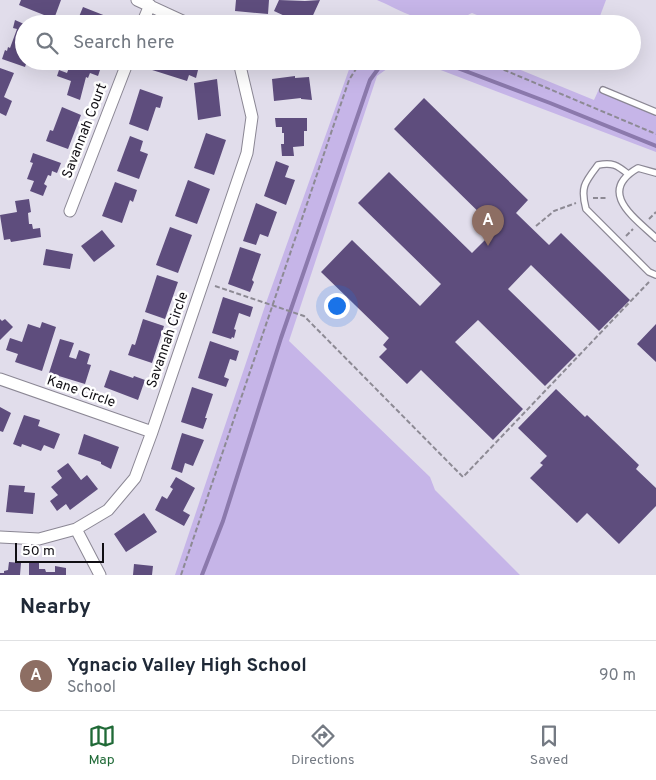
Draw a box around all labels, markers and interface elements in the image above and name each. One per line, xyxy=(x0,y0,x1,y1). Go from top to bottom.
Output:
search box xyxy=(15,15,641,70)
icon: search xyxy=(33,29,61,57)
text: Search here xyxy=(73,31,175,55)
street label: Savannah Court xyxy=(59,81,111,181)
pin: A xyxy=(472,205,504,246)
street label: Savannah Circle xyxy=(144,290,192,390)
your location xyxy=(324,293,350,319)
street label: Kane Circle xyxy=(44,372,118,412)
scale bar xyxy=(15,540,104,563)
text: 50 m xyxy=(22,543,55,560)
text: Nearby xyxy=(20,594,91,621)
text: Ygnacio Valley High School xyxy=(67,654,307,678)
text: A xyxy=(30,666,42,686)
text: 90 m xyxy=(599,666,636,686)
text: School xyxy=(67,678,116,698)
tab: Map xyxy=(88,722,116,769)
tab: Directions xyxy=(291,722,355,769)
tab: Saved xyxy=(530,722,568,769)

